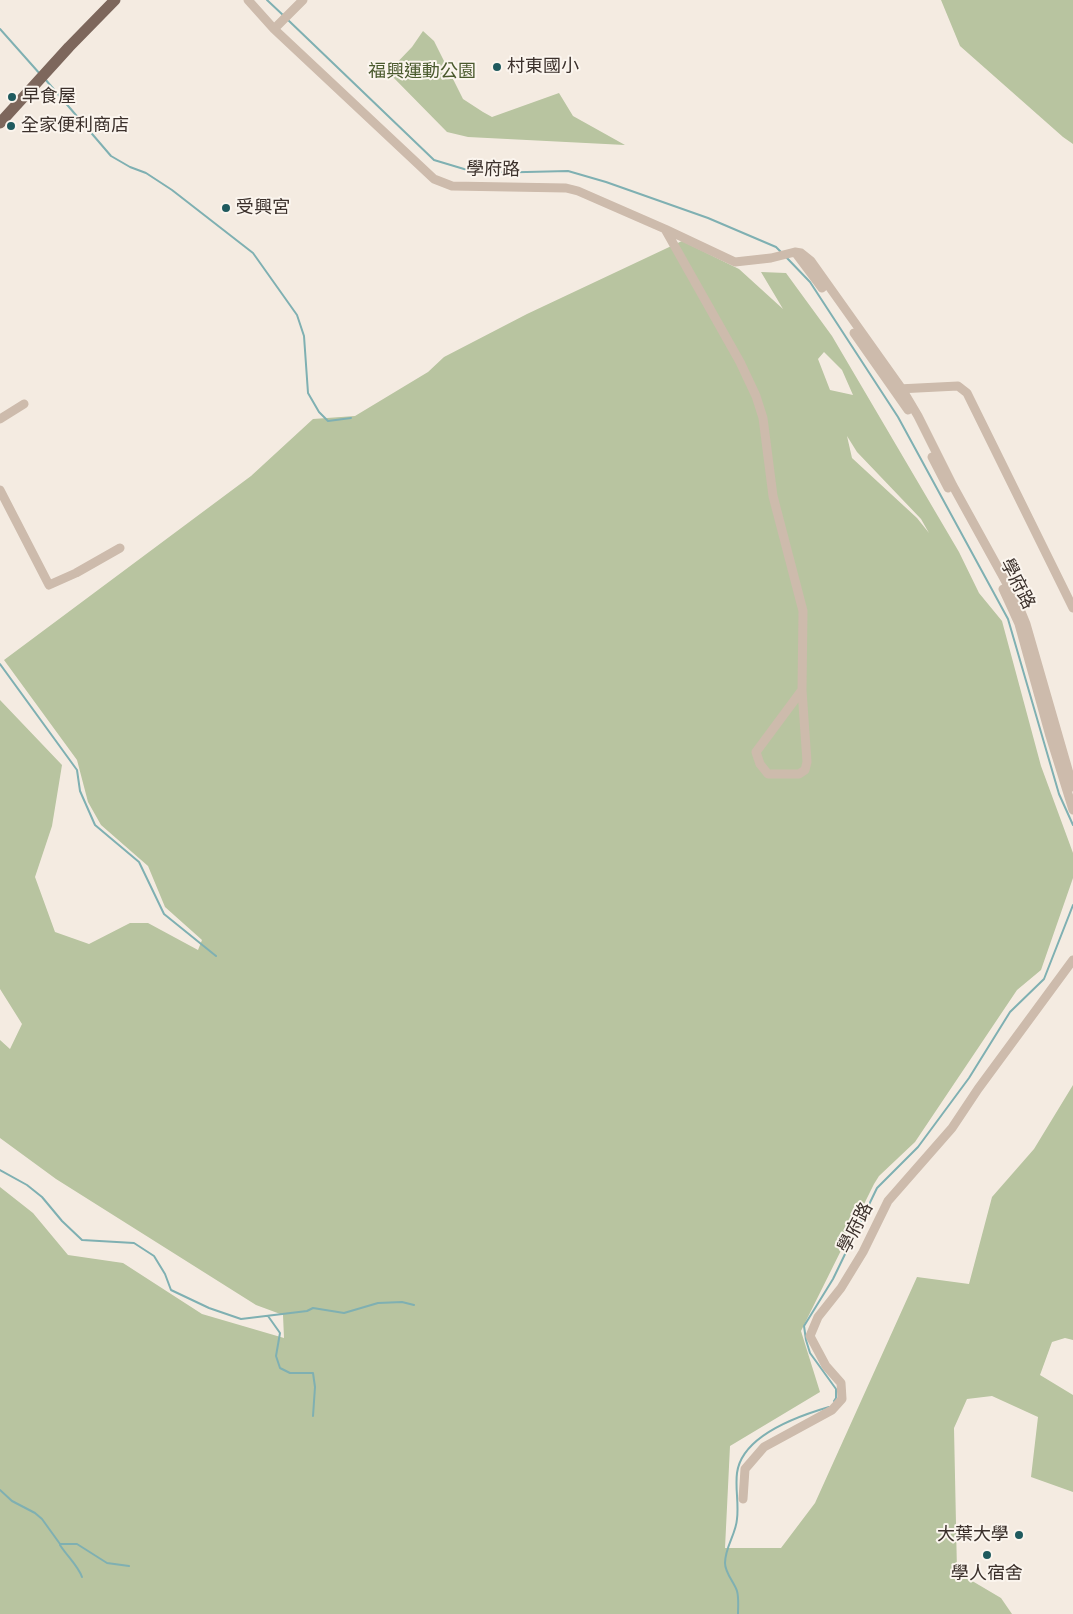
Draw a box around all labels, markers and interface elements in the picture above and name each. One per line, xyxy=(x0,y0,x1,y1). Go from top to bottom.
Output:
place label: 村東國小 xyxy=(507,56,579,78)
park label: 福興運動公園 xyxy=(368,61,476,83)
marker: 村東國小 xyxy=(491,61,503,73)
place label: 早食屋 xyxy=(22,86,76,108)
marker: 早食屋 xyxy=(6,91,18,103)
place label: 全家便利商店 xyxy=(21,115,129,137)
marker: 全家便利商店 xyxy=(5,120,17,132)
street label: 學府路 xyxy=(466,159,520,181)
place label: 受興宮 xyxy=(236,197,290,219)
marker: 受興宮 xyxy=(220,202,232,214)
street label: 學府路 xyxy=(995,555,1039,613)
street label: 學府路 xyxy=(834,1199,878,1257)
place label: 大葉大學 xyxy=(937,1524,1009,1546)
marker: 大葉大學 xyxy=(1013,1529,1025,1541)
marker: 學人宿舍 xyxy=(981,1549,993,1561)
place label: 學人宿舍 xyxy=(951,1563,1023,1585)

